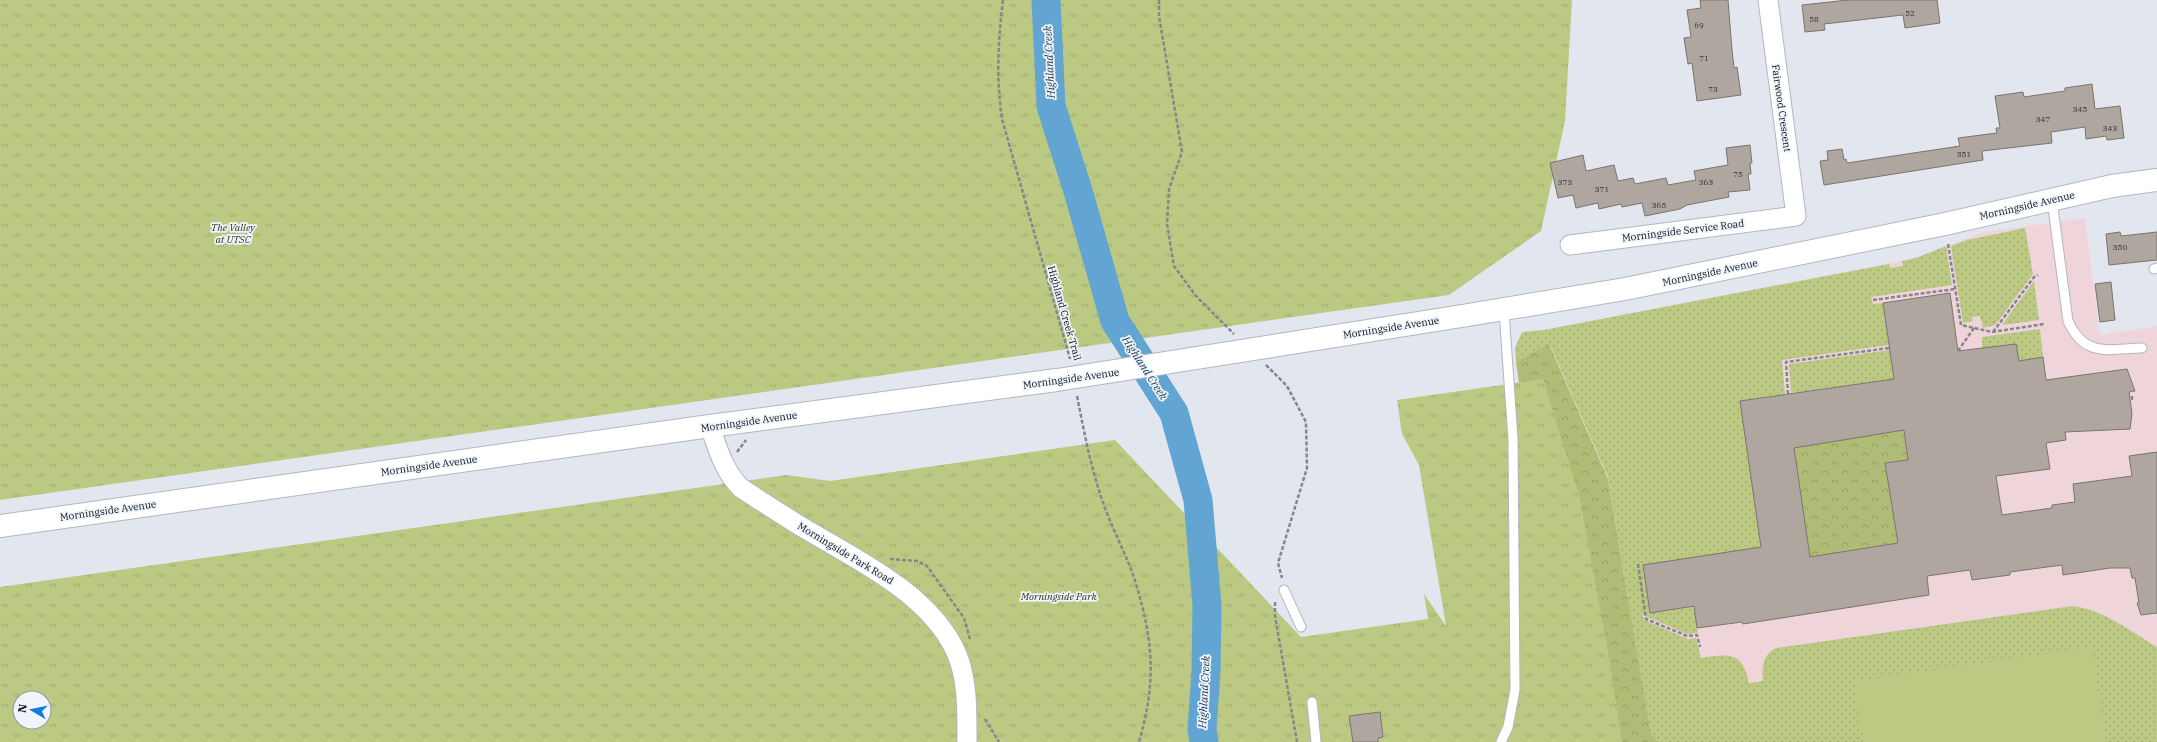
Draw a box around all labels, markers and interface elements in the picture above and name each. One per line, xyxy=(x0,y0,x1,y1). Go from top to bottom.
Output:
house number: 52 xyxy=(1905,8,1915,18)
house number: 58 xyxy=(1809,14,1819,24)
house number: 69 xyxy=(1694,20,1704,30)
water label: Highland Creek xyxy=(1040,25,1058,100)
house number: 71 xyxy=(1699,53,1709,63)
street label: Fairwood Crescent xyxy=(1769,64,1794,153)
house number: 73 xyxy=(1708,84,1718,94)
house number: 345 xyxy=(2073,104,2087,114)
house number: 347 xyxy=(2036,114,2050,124)
house number: 343 xyxy=(2103,123,2117,133)
house number: 351 xyxy=(1957,149,1971,159)
house number: 75 xyxy=(1733,169,1743,179)
house number: 373 xyxy=(1558,177,1572,187)
house number: 363 xyxy=(1699,177,1713,187)
house number: 371 xyxy=(1595,184,1609,194)
street label: Morningside Avenue xyxy=(1978,188,2076,223)
house number: 365 xyxy=(1652,200,1666,210)
street label: Morningside Service Road xyxy=(1621,217,1745,244)
park label: The Valley at UTSC xyxy=(211,221,256,246)
house number: 350 xyxy=(2113,242,2127,252)
street label: Morningside Avenue xyxy=(1661,256,1759,289)
street label: Highland Creek Trail xyxy=(1045,264,1084,362)
street label: Morningside Avenue xyxy=(1342,313,1440,342)
water label: Highland Creek xyxy=(1119,333,1171,403)
street label: Morningside Avenue xyxy=(1022,365,1120,392)
street label: Morningside Avenue xyxy=(700,408,798,435)
street label: Morningside Avenue xyxy=(380,452,478,479)
street label: Morningside Avenue xyxy=(59,497,157,524)
street label: Morningside Park Road xyxy=(795,520,896,587)
park label: Morningside Park xyxy=(1020,590,1098,603)
water label: Highland Creek xyxy=(1195,655,1213,730)
north arrow xyxy=(12,690,52,730)
text: N xyxy=(15,703,30,714)

